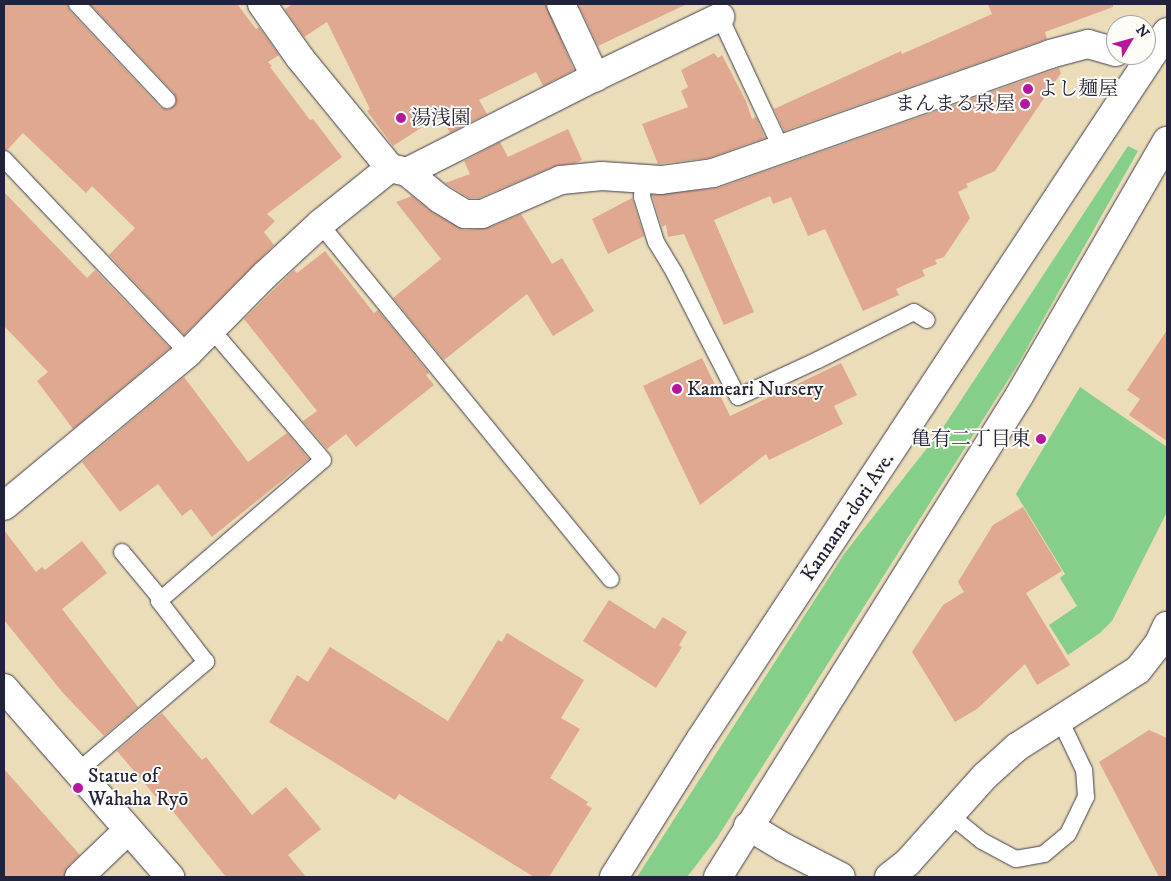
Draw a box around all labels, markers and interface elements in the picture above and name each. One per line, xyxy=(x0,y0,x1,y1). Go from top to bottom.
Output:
north arrow xyxy=(1106,15,1156,65)
text: N xyxy=(1132,22,1153,42)
place label: よし麺屋 xyxy=(1038,77,1118,101)
marker: よし麺屋 xyxy=(1022,83,1034,95)
place label: まんまる泉屋 xyxy=(895,92,1015,116)
marker: まんまる泉屋 xyxy=(1019,98,1031,110)
place label: 湯浅園 xyxy=(411,106,471,130)
marker: 湯浅園 xyxy=(395,112,407,124)
place label: Kameari Nursery xyxy=(687,377,823,401)
marker: Kameari Nursery xyxy=(671,383,683,395)
place label: 亀有二丁目東 xyxy=(911,427,1031,451)
marker: 亀有二丁目東 xyxy=(1035,433,1047,445)
street label: Kannana-dori Ave. xyxy=(796,448,900,586)
place label: Statue of Wahaha Ryō xyxy=(88,764,188,811)
marker: Statue of Wahaha Ryō xyxy=(72,782,84,794)

